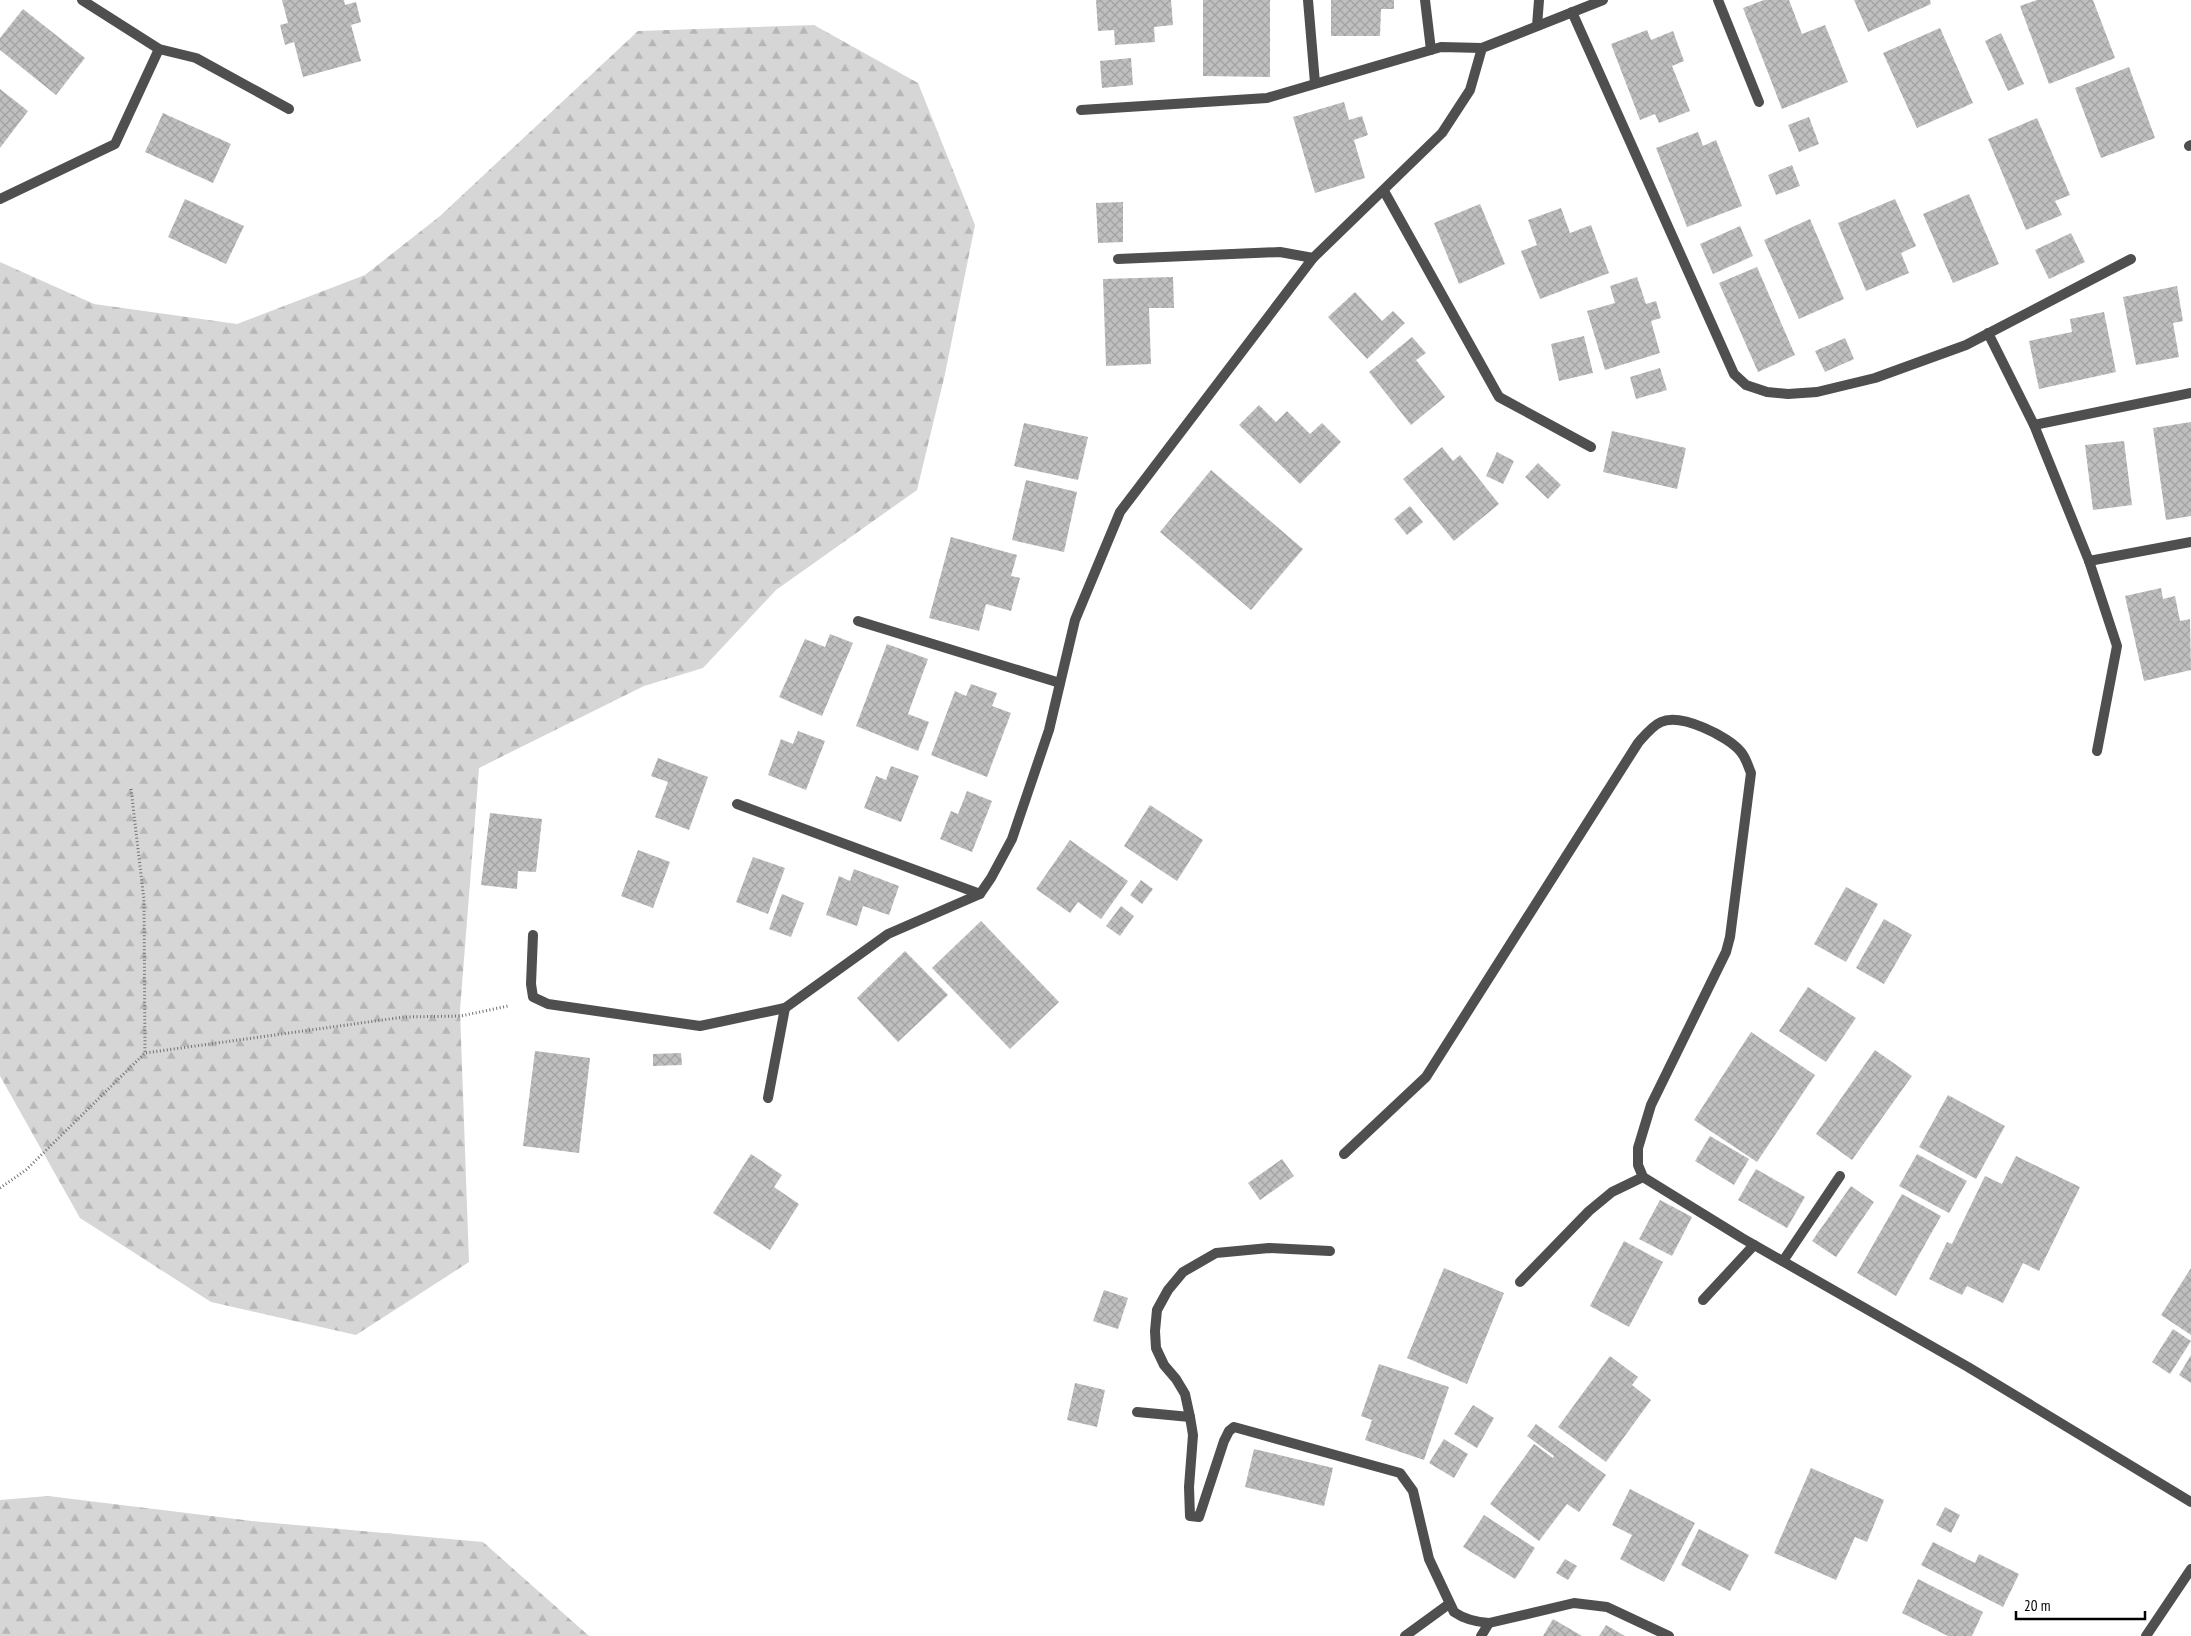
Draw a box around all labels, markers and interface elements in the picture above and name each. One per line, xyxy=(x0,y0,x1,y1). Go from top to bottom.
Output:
scale bar xyxy=(2016,1588,2145,1620)
text: 20 m xyxy=(2024,1596,2050,1615)

